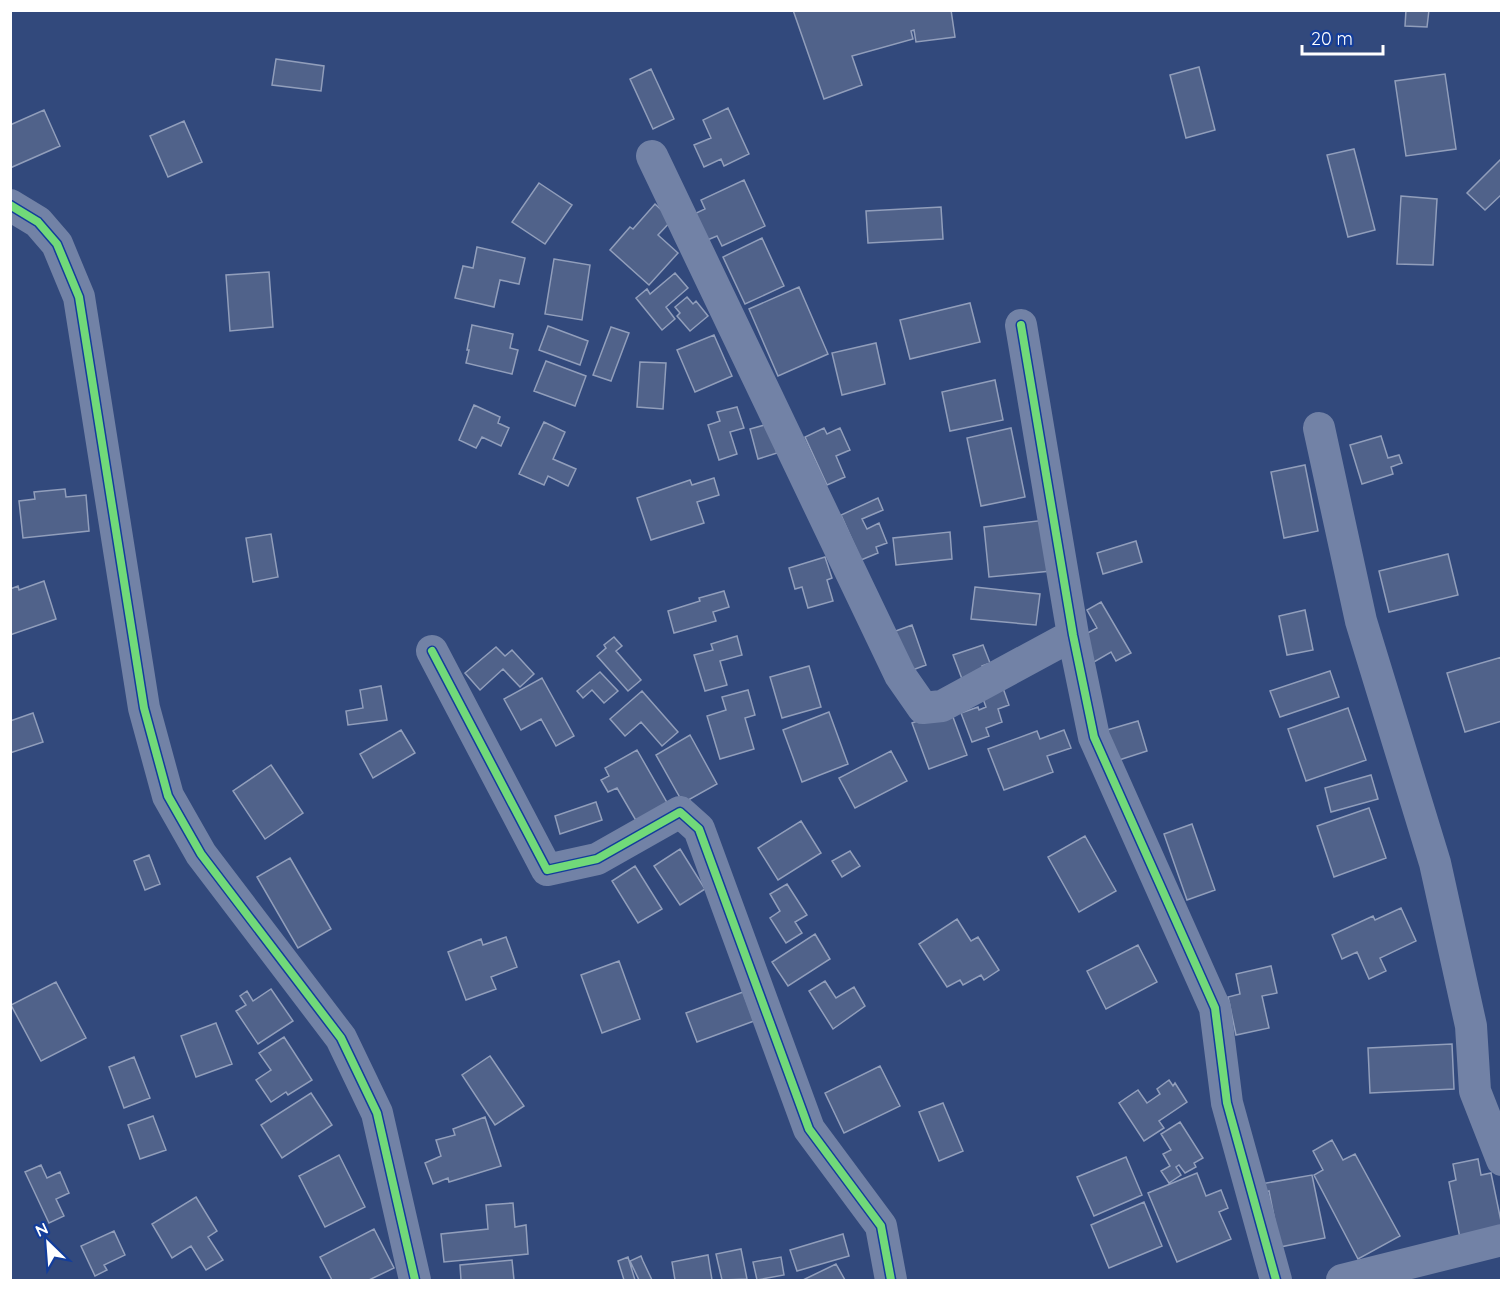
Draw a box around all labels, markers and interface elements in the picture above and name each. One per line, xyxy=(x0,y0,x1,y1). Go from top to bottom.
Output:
scale bar xyxy=(1302,18,1383,56)
text: 20 m xyxy=(1311,27,1353,50)
north arrow xyxy=(18,1213,78,1273)
text: N xyxy=(32,1218,51,1241)

